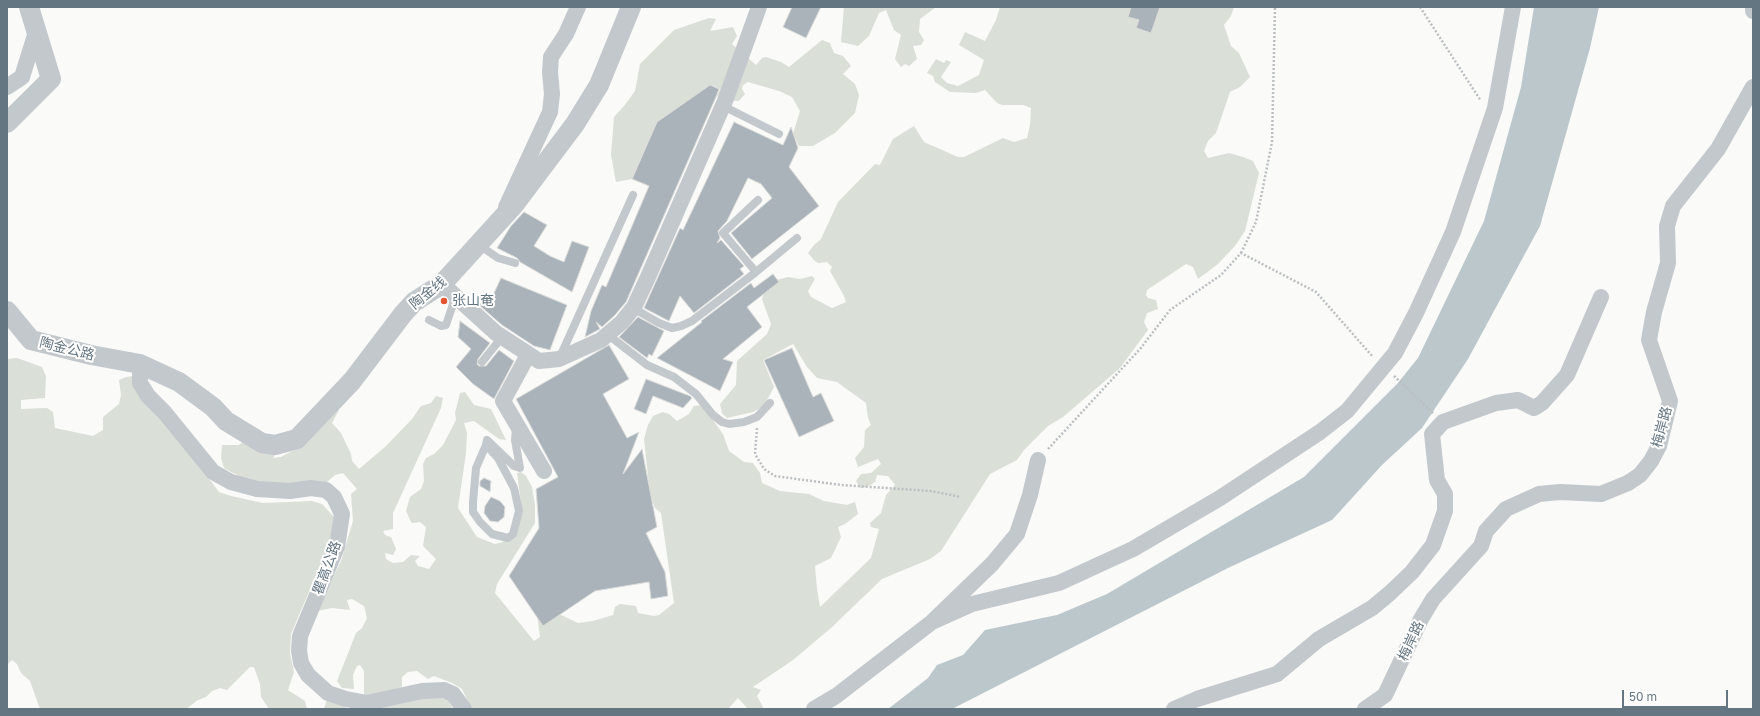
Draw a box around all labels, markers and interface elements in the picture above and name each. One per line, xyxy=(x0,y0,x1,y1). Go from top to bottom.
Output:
street label: 陶金线 xyxy=(406,273,450,313)
place label: 张山奄 xyxy=(452,293,494,309)
marker: 张山奄 xyxy=(439,296,449,306)
street label: 陶金公路 xyxy=(38,334,96,364)
street label: 梅岸路 xyxy=(1648,405,1676,449)
street label: 瞿高公路 xyxy=(310,539,344,597)
street label: 梅岸路 xyxy=(1395,618,1427,664)
scale bar xyxy=(1624,682,1730,708)
text: 50 m xyxy=(1629,689,1657,704)

